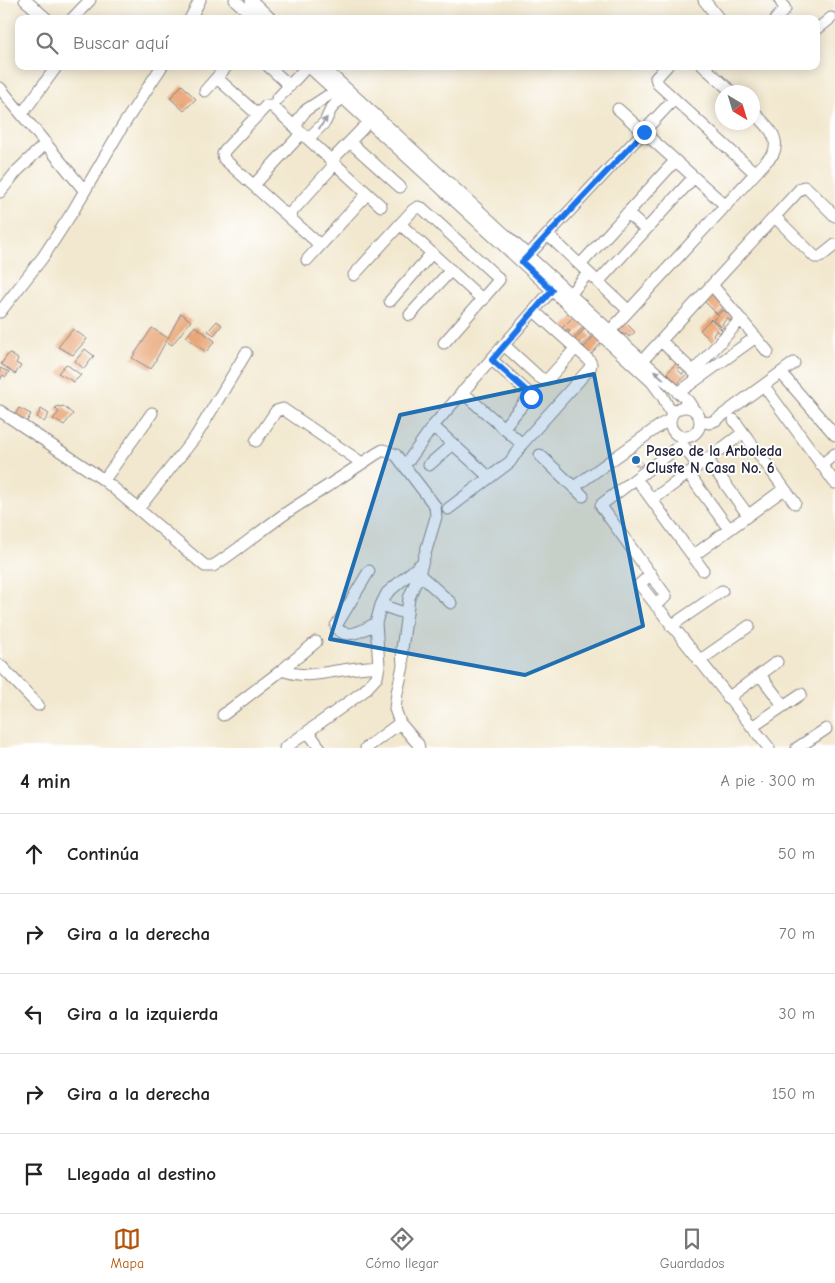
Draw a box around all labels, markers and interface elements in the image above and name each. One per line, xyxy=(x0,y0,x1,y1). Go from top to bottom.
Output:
search box xyxy=(15,15,820,70)
icon: search xyxy=(33,29,61,57)
text: Buscar aquí xyxy=(73,32,169,54)
north arrow xyxy=(715,85,760,130)
one-way arrow xyxy=(317,117,328,130)
route end xyxy=(633,121,656,144)
one-way arrow xyxy=(653,369,665,381)
route start xyxy=(520,386,543,409)
place label: Paseo de la Arboleda Cluste N Casa No. 6 xyxy=(646,442,782,477)
marker: Paseo de la Arboleda Cluste N Casa No. 6 xyxy=(630,454,642,466)
text: 4 min xyxy=(20,769,71,793)
text: A pie · 300 m xyxy=(721,772,815,790)
icon: ahead xyxy=(20,840,48,868)
text: Continúa xyxy=(67,843,139,865)
text: 50 m xyxy=(778,845,815,863)
icon: right xyxy=(20,920,48,948)
text: Gira a la derecha xyxy=(67,923,210,945)
text: 70 m xyxy=(779,925,815,943)
icon: left xyxy=(20,1000,48,1028)
text: Gira a la izquierda xyxy=(67,1003,218,1025)
text: 30 m xyxy=(779,1005,815,1023)
icon: right xyxy=(20,1080,48,1108)
text: Gira a la derecha xyxy=(67,1083,210,1105)
text: 150 m xyxy=(772,1085,815,1103)
icon: arrive xyxy=(20,1160,48,1188)
text: Llegada al destino xyxy=(67,1163,216,1185)
tab: Mapa xyxy=(111,1225,144,1272)
tab: Cómo llegar xyxy=(365,1225,438,1272)
tab: Guardados xyxy=(660,1225,724,1272)

